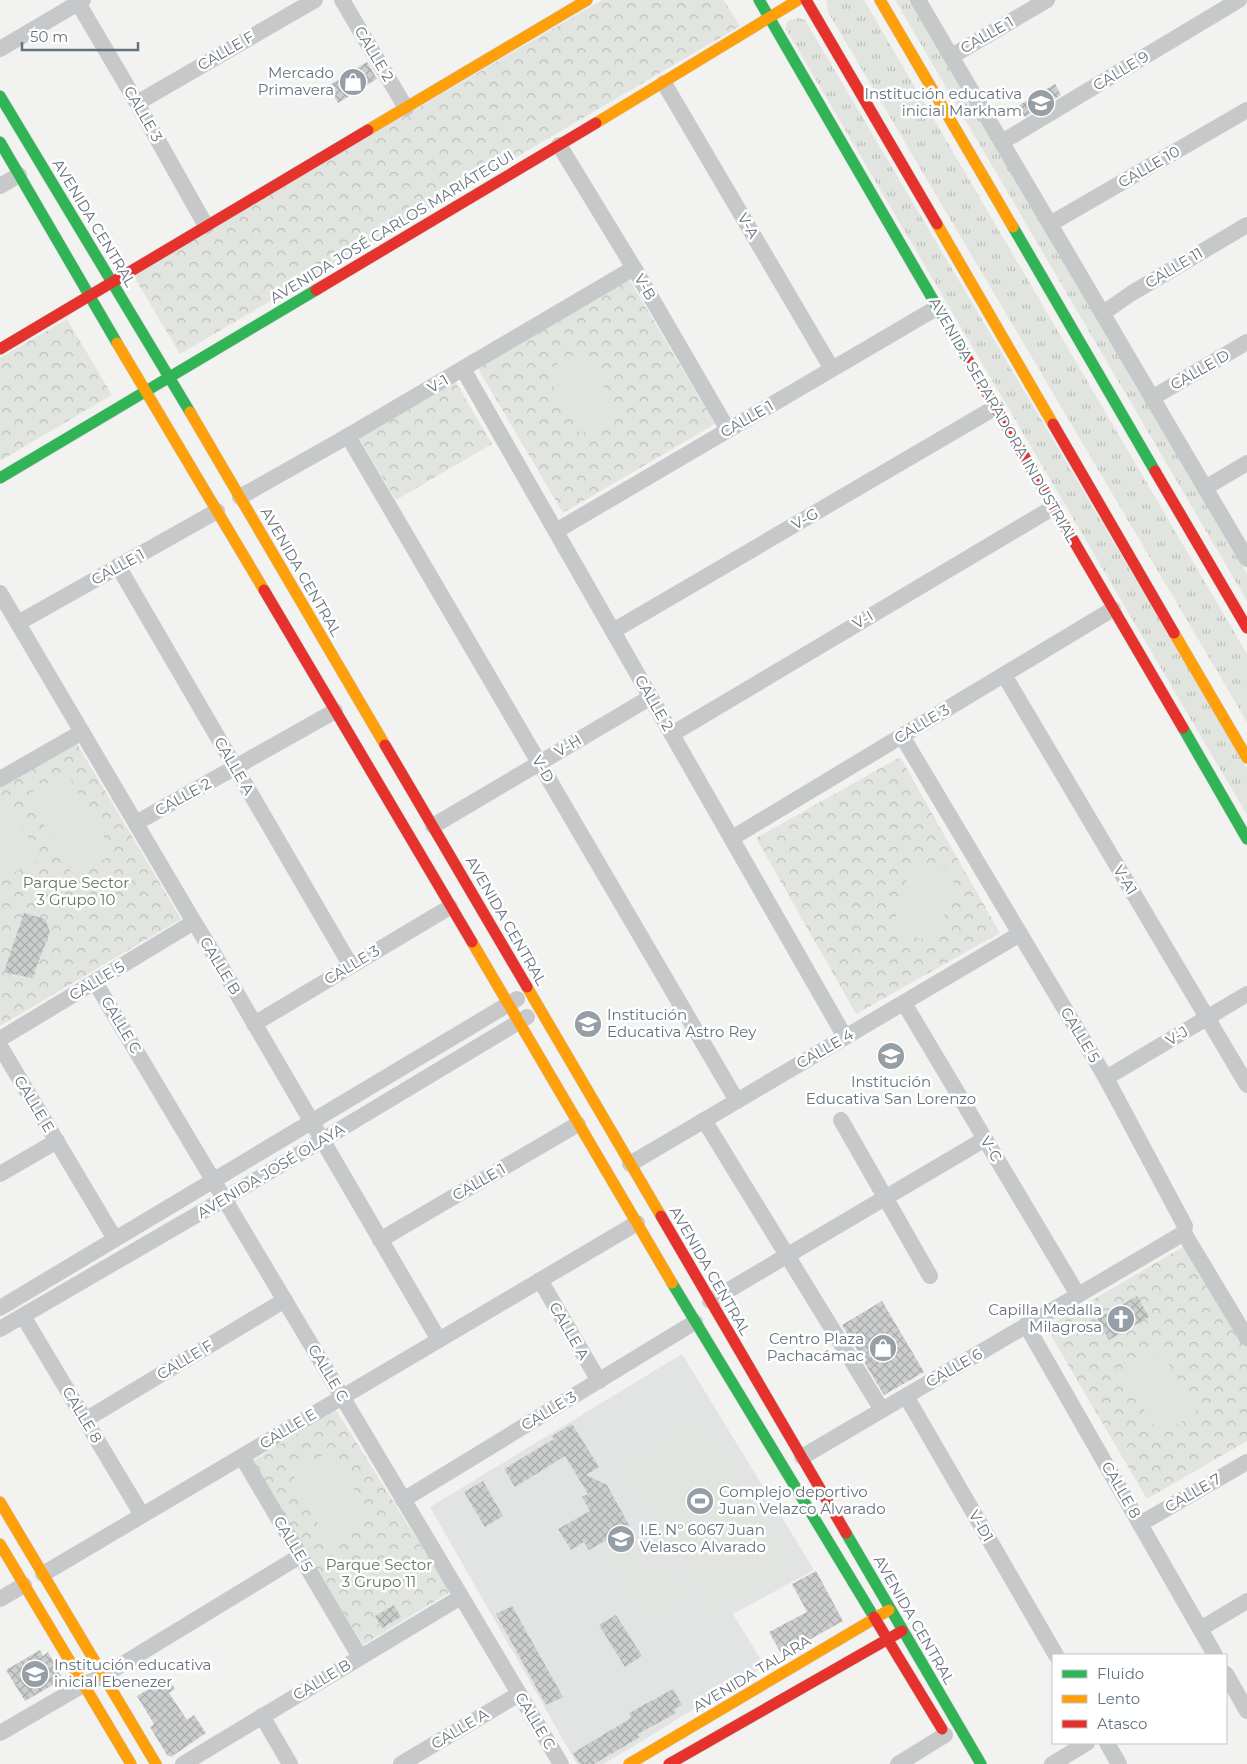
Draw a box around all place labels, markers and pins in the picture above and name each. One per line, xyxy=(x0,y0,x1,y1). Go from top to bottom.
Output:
place label: Mercado Primavera xyxy=(258,63,334,99)
shop icon: Mercado Primavera xyxy=(338,67,368,97)
place label: Institución educativa inicial Markham xyxy=(865,84,1022,120)
school or university icon: Institución educativa inicial Markham xyxy=(1026,88,1056,118)
place label: Institución Educativa Astro Rey xyxy=(607,1005,757,1041)
school or university icon: Institución Educativa Astro Rey xyxy=(573,1009,603,1039)
school or university icon: Institución Educativa San Lorenzo xyxy=(876,1041,906,1071)
place label: Institución Educativa San Lorenzo xyxy=(806,1072,976,1108)
place label: Capilla Medalla Milagrosa xyxy=(988,1300,1102,1336)
church icon: Capilla Medalla Milagrosa xyxy=(1106,1304,1136,1334)
place label: Centro Plaza Pachacámac xyxy=(767,1329,864,1365)
shop icon: Centro Plaza Pachacámac xyxy=(868,1333,898,1363)
place label: Complejo deportivo Juan Velazco Alvarado xyxy=(718,1482,886,1518)
sports icon: Complejo deportivo Juan Velazco Alvarado xyxy=(685,1486,715,1516)
place label: I.E. N° 6067 Juan Velasco Alvarado xyxy=(640,1520,766,1556)
school or university icon: I.E. N° 6067 Juan Velasco Alvarado xyxy=(606,1524,636,1554)
place label: Institución educativa inicial Ebenezer xyxy=(54,1655,211,1691)
school or university icon: Institución educativa inicial Ebenezer xyxy=(20,1659,50,1689)

